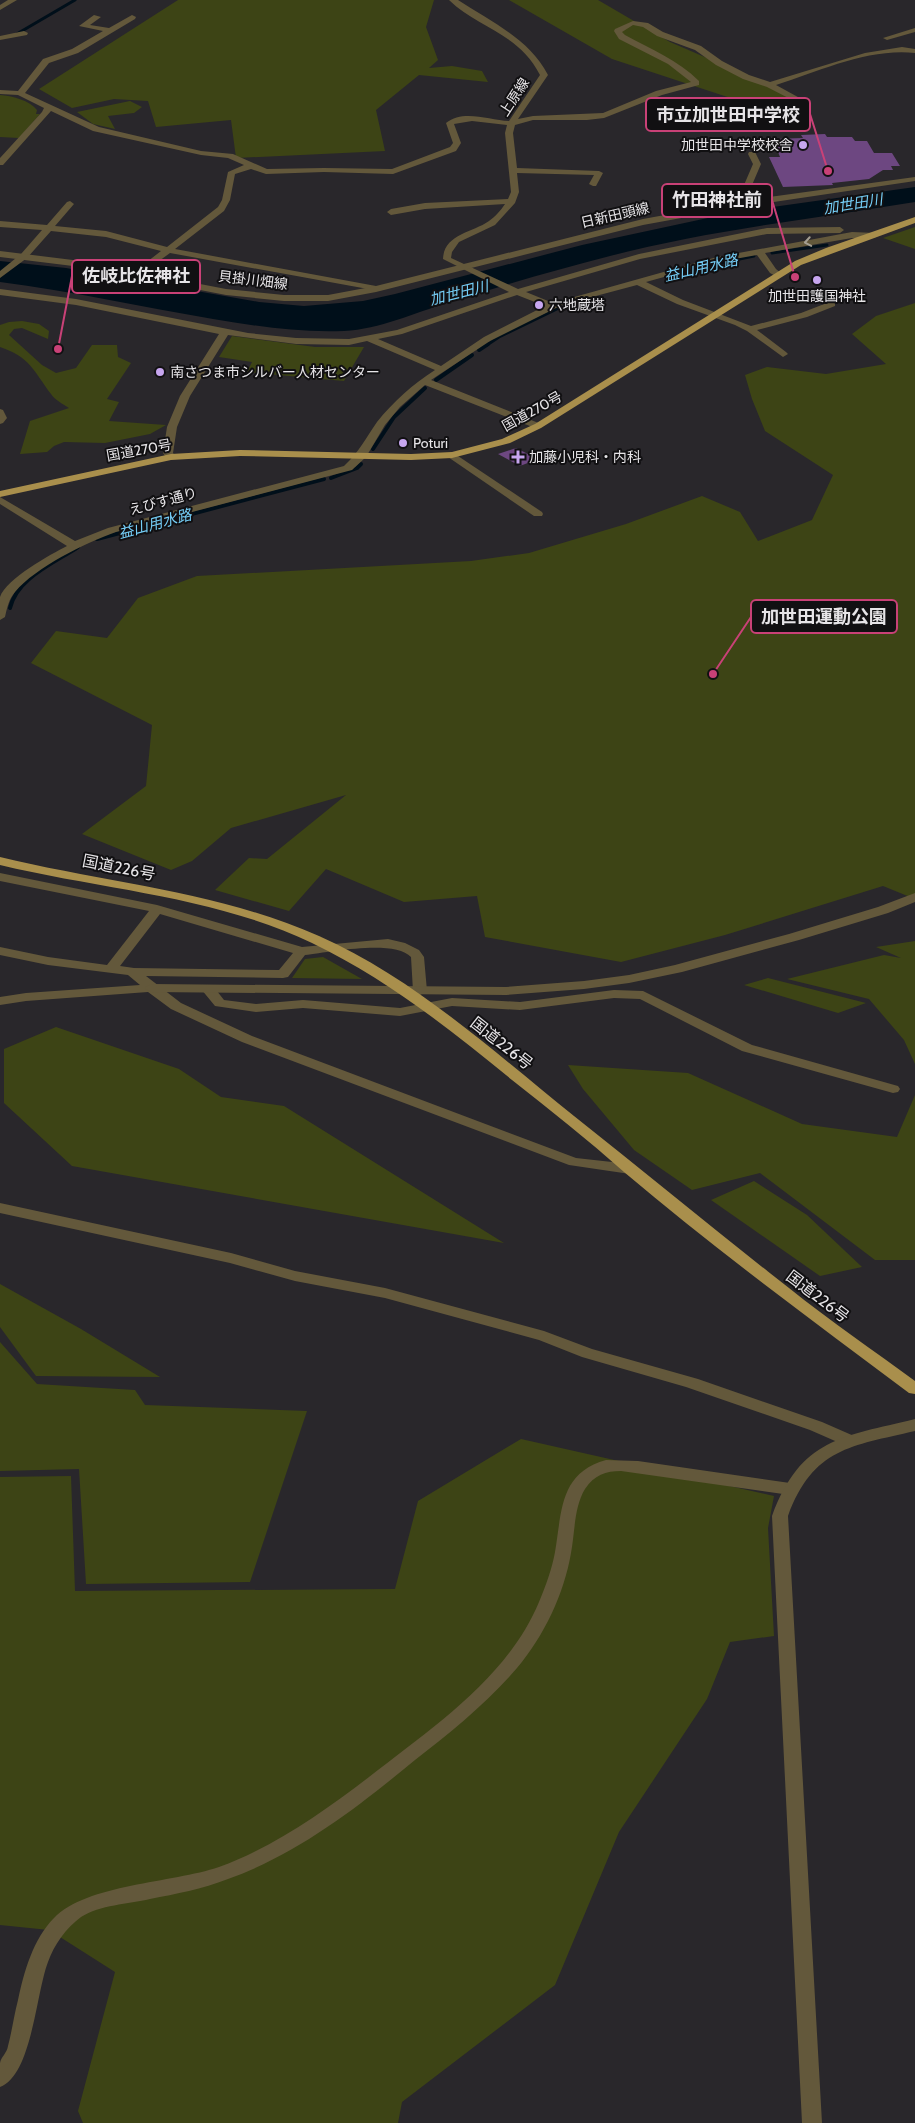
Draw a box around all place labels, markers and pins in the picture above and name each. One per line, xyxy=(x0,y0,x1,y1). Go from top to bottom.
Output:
callout: 市立加世田中学校 xyxy=(646,98,810,131)
place label: 加世田中学校校舎 xyxy=(681,136,793,154)
marker: 加世田中学校校舎 xyxy=(797,139,809,151)
callout: 竹田神社前 xyxy=(662,184,772,217)
callout: 佐岐比佐神社 xyxy=(72,260,200,293)
marker: 加世田護国神社 xyxy=(811,274,823,286)
place label: 加世田護国神社 xyxy=(768,287,866,305)
place label: 六地蔵塔 xyxy=(549,296,605,314)
marker: 六地蔵塔 xyxy=(533,299,545,311)
place label: 南さつま市シルバー人材センター xyxy=(170,363,380,381)
marker: 南さつま市シルバー人材センター xyxy=(154,366,166,378)
place label: Poturi xyxy=(413,434,448,452)
marker: Poturi xyxy=(397,437,409,449)
place label: 加藤小児科・内科 xyxy=(529,448,641,466)
marker: 加藤小児科・内科 xyxy=(511,450,525,464)
callout: 加世田運動公園 xyxy=(751,600,897,633)

